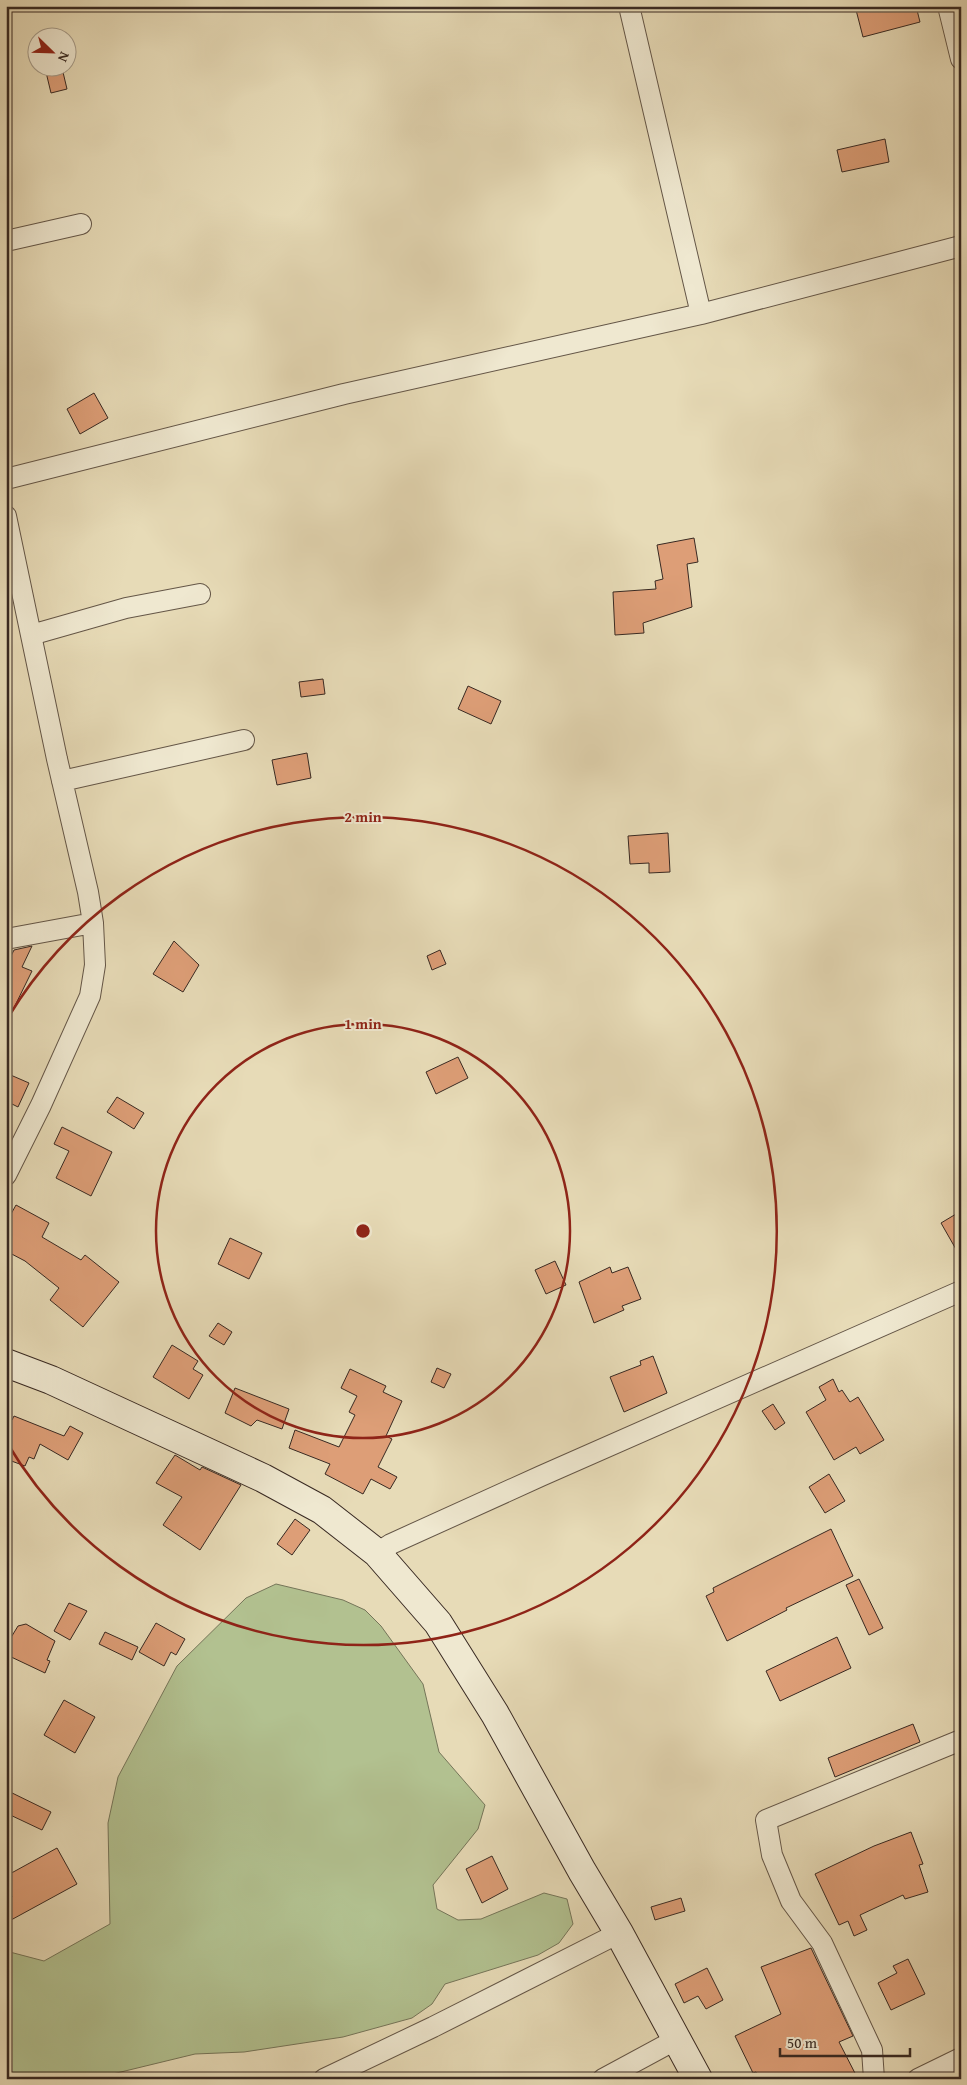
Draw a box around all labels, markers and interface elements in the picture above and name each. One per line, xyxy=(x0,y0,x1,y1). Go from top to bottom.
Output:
north arrow xyxy=(28,28,78,78)
text: N xyxy=(53,49,75,66)
text: 2 min xyxy=(344,806,382,827)
text: 1 min xyxy=(344,1013,382,1034)
centre of rings xyxy=(354,1222,372,1240)
scale bar xyxy=(780,2025,910,2057)
text: 50 m xyxy=(787,2032,818,2053)

